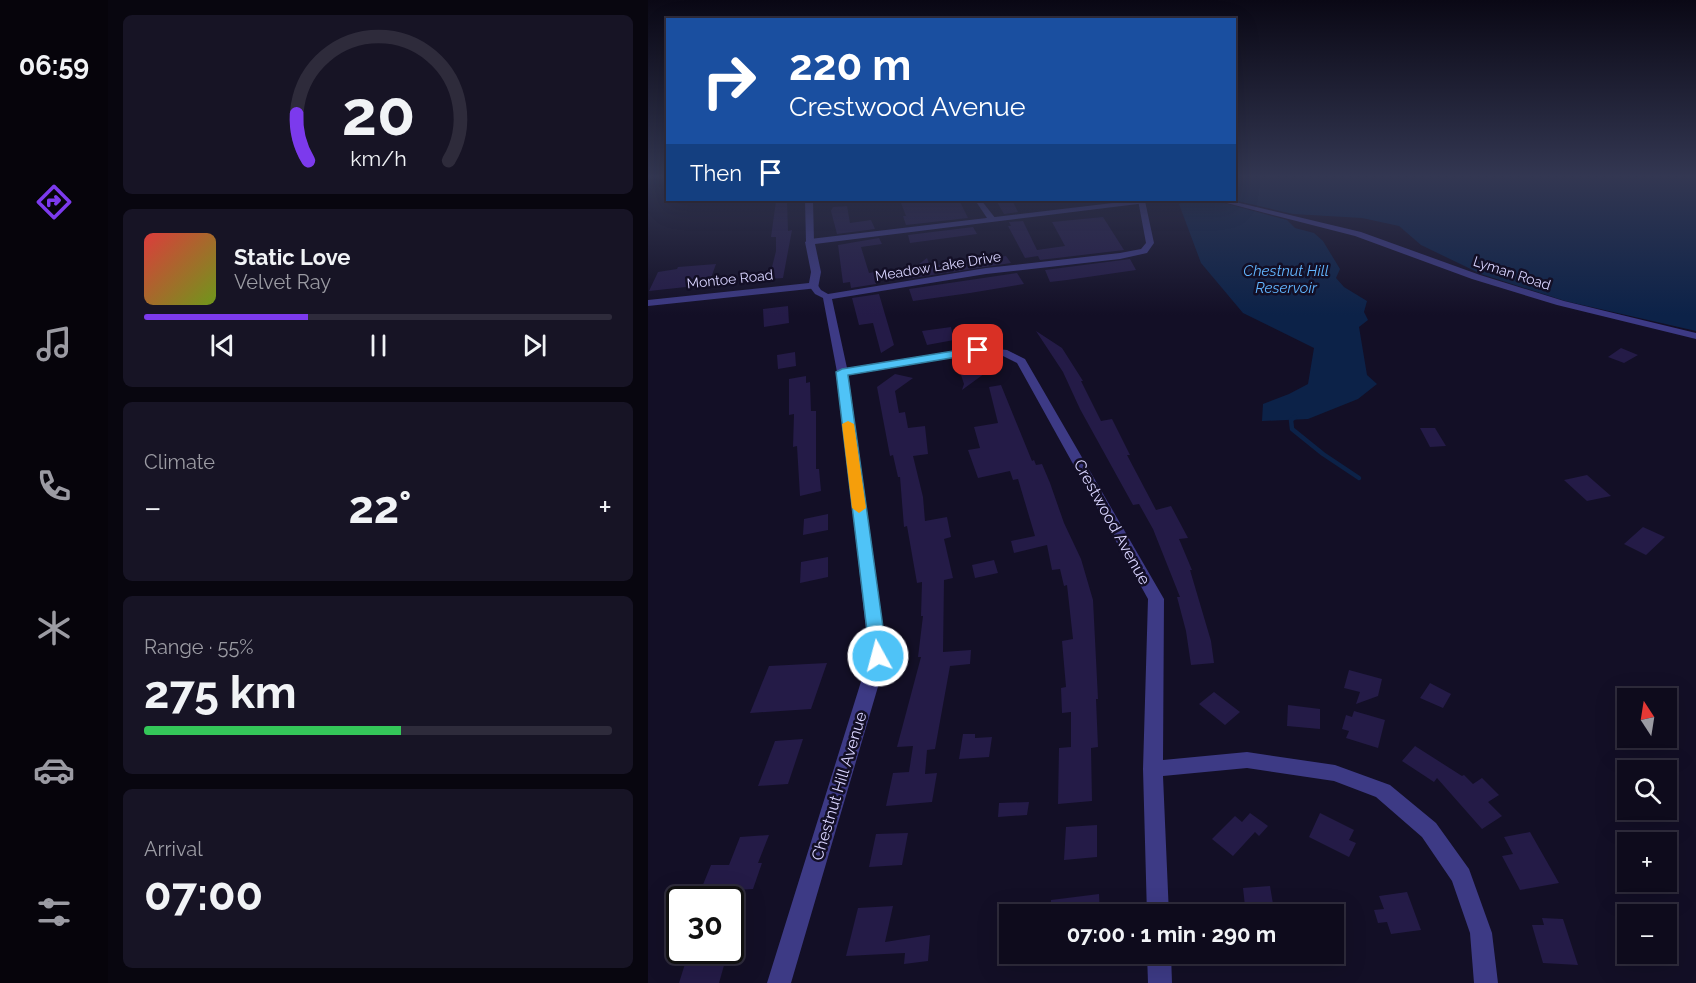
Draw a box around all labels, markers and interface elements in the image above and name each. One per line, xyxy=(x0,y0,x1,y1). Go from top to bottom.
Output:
text: 220 m xyxy=(789,41,911,90)
icon: right xyxy=(690,42,768,120)
text: 06:59 xyxy=(19,50,89,81)
text: 20 xyxy=(341,76,415,150)
text: Crestwood Avenue xyxy=(789,91,1026,122)
text: km/h xyxy=(350,147,406,172)
icon: arrive xyxy=(754,156,787,189)
text: Then xyxy=(690,160,742,186)
icon: directions xyxy=(33,181,75,223)
text: Static Love xyxy=(234,244,351,270)
street label: Meadow Lake Drive xyxy=(874,248,1002,284)
street label: Lyman Road xyxy=(1471,253,1553,293)
water label: Chestnut Hill Reservoir xyxy=(1243,262,1329,297)
street label: Montoe Road xyxy=(686,267,774,291)
text: Velvet Ray xyxy=(234,270,331,294)
icon: music xyxy=(33,323,75,365)
pin xyxy=(952,324,1003,375)
icon: previous xyxy=(206,329,239,362)
icon: pause xyxy=(362,329,395,362)
icon: next xyxy=(518,329,551,362)
icon: arrive xyxy=(961,333,994,366)
text: Climate xyxy=(144,450,215,474)
street label: Crestwood Avenue xyxy=(1070,456,1154,588)
icon: phone xyxy=(33,465,75,507)
text: 22° xyxy=(348,481,412,534)
text: − xyxy=(144,488,162,527)
text: + xyxy=(598,488,612,527)
icon: climate xyxy=(33,607,75,649)
position arrow xyxy=(846,624,910,688)
text: Range · 55% xyxy=(144,635,254,659)
text: 275 km xyxy=(144,666,297,719)
north arrow xyxy=(1617,688,1677,748)
map controls xyxy=(1617,688,1677,964)
street label: Chestnut Hill Avenue xyxy=(807,709,871,863)
icon: car xyxy=(33,749,75,791)
button: search xyxy=(1617,760,1677,820)
button: + xyxy=(1617,832,1677,892)
text: Arrival xyxy=(144,837,203,861)
text: 07:00 xyxy=(144,868,263,921)
speed limit sign: 30 xyxy=(666,886,744,964)
icon: filters xyxy=(33,891,75,933)
button: − xyxy=(1617,904,1677,964)
text: 07:00 · 1 min · 290 m xyxy=(1067,921,1276,947)

